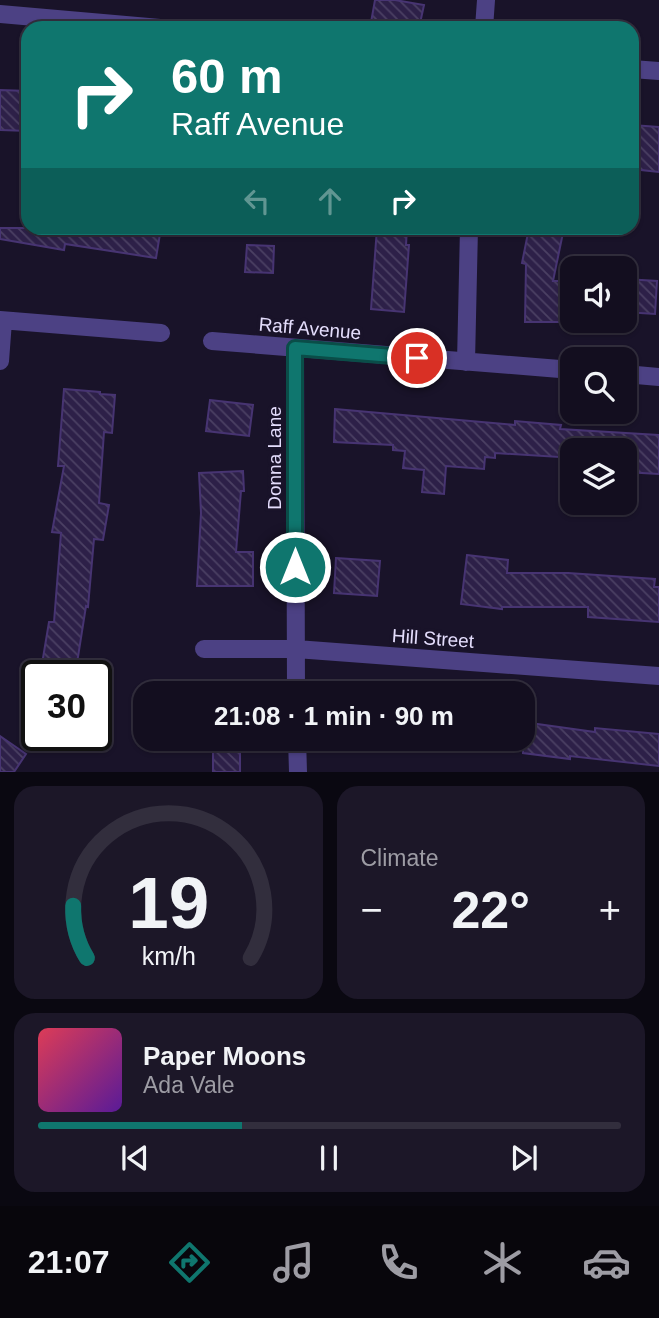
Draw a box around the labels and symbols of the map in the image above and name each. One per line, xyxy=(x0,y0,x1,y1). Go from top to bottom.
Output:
street label: Raff Avenue xyxy=(258,314,362,343)
pin xyxy=(387,328,447,388)
street label: Donna Lane xyxy=(264,406,285,510)
position arrow xyxy=(258,530,332,604)
street label: Hill Street xyxy=(391,625,475,652)
speed limit sign: 30 xyxy=(21,660,112,751)

